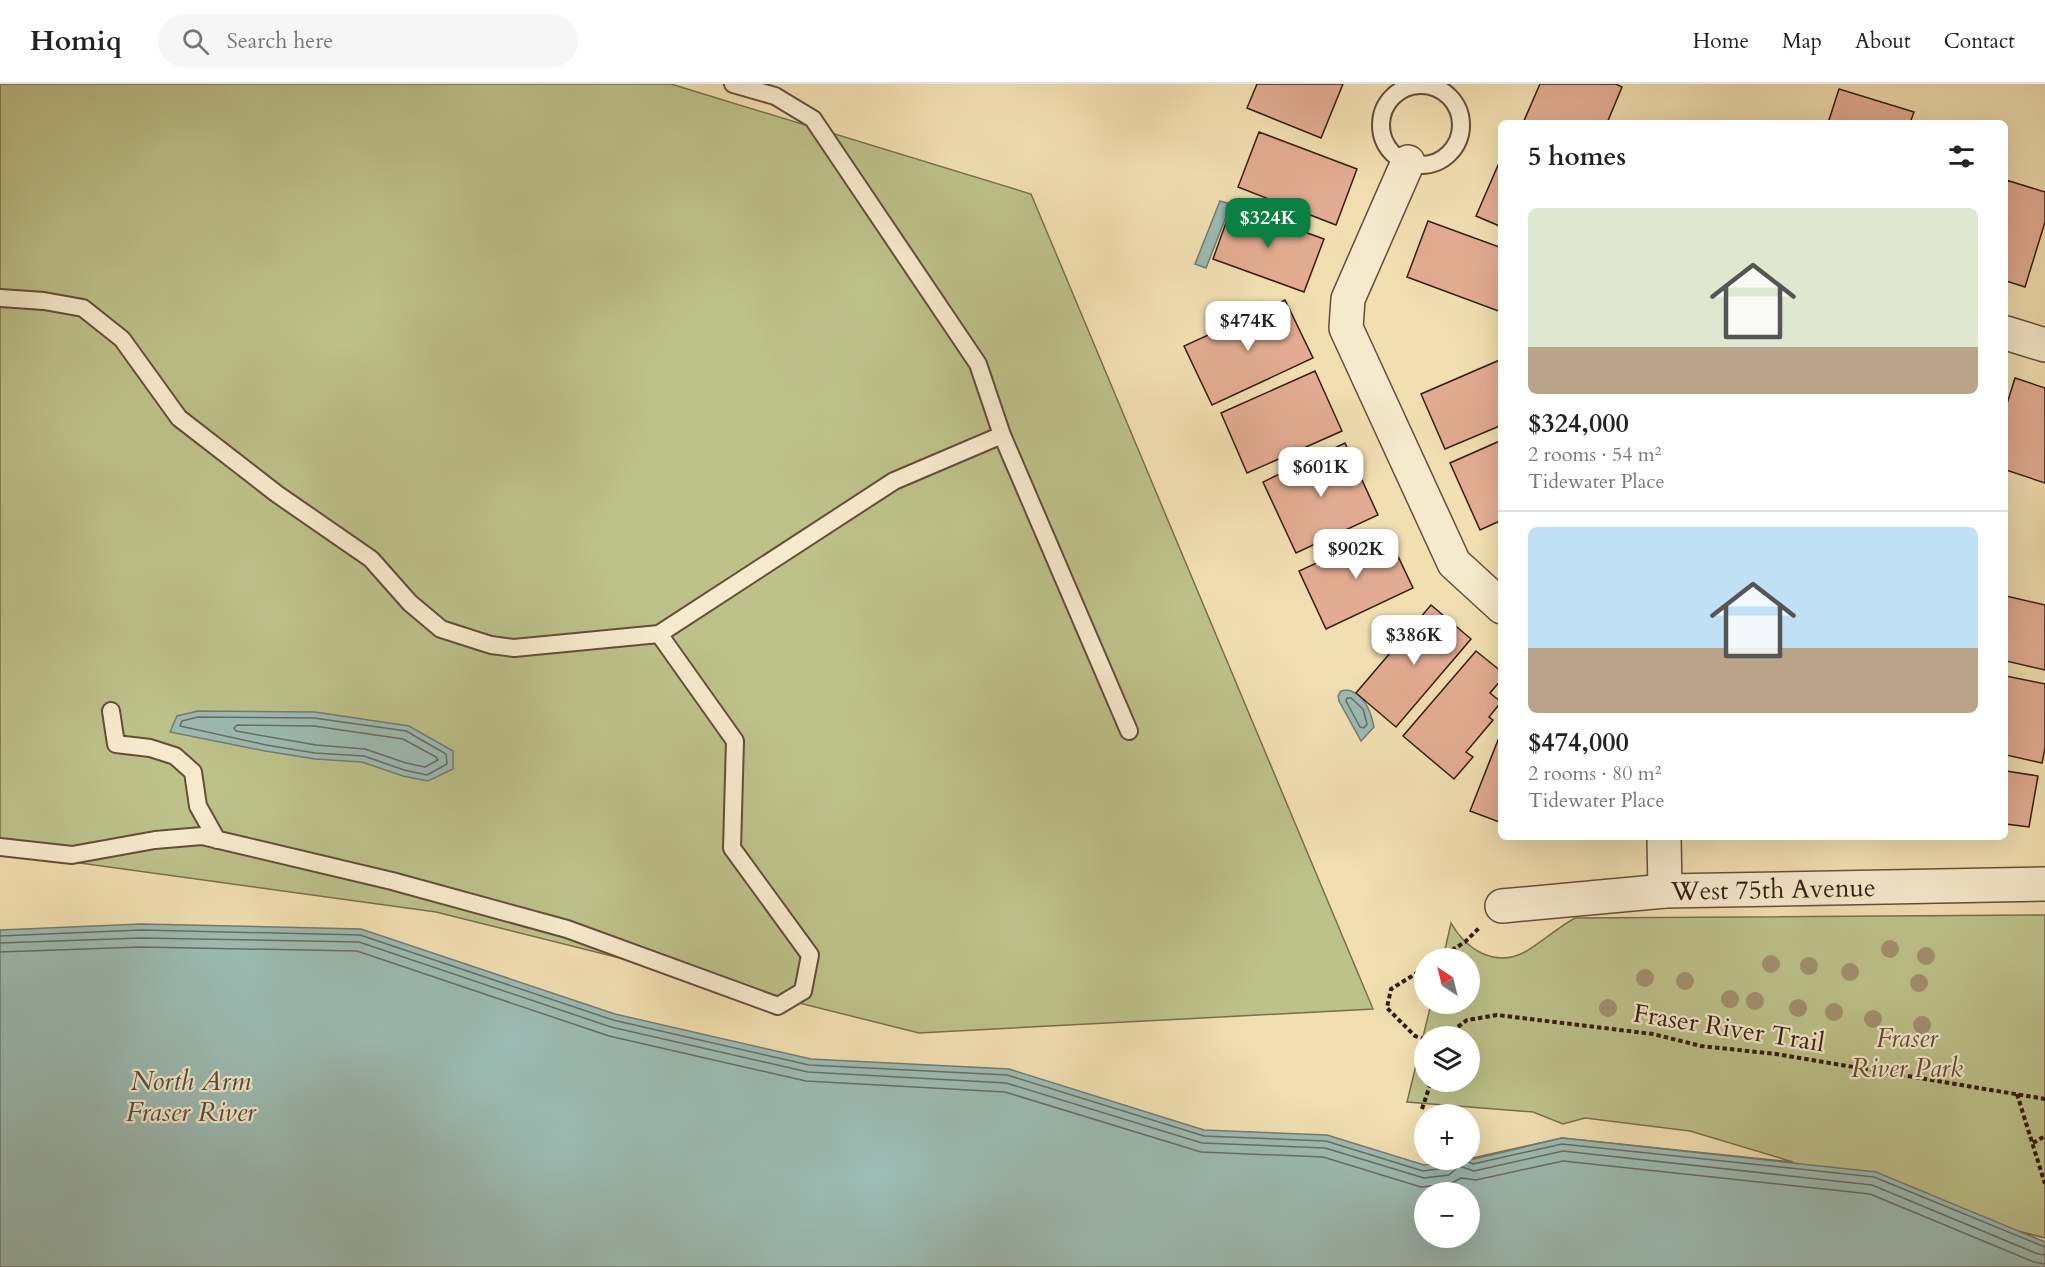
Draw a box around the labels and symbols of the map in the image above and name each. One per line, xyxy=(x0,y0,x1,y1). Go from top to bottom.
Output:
pin: $324K xyxy=(1226,198,1310,249)
pin: $474K xyxy=(1206,301,1290,352)
pin: $601K xyxy=(1279,447,1363,498)
pin: $902K xyxy=(1314,529,1398,580)
pin: $386K xyxy=(1372,615,1456,666)
street label: West 75th Avenue xyxy=(1670,870,1876,908)
north arrow xyxy=(1414,948,1480,1014)
street label: Fraser River Trail xyxy=(1631,996,1827,1060)
park label: Fraser River Park xyxy=(1851,1021,1963,1086)
water label: North Arm Fraser River xyxy=(126,1063,257,1131)

